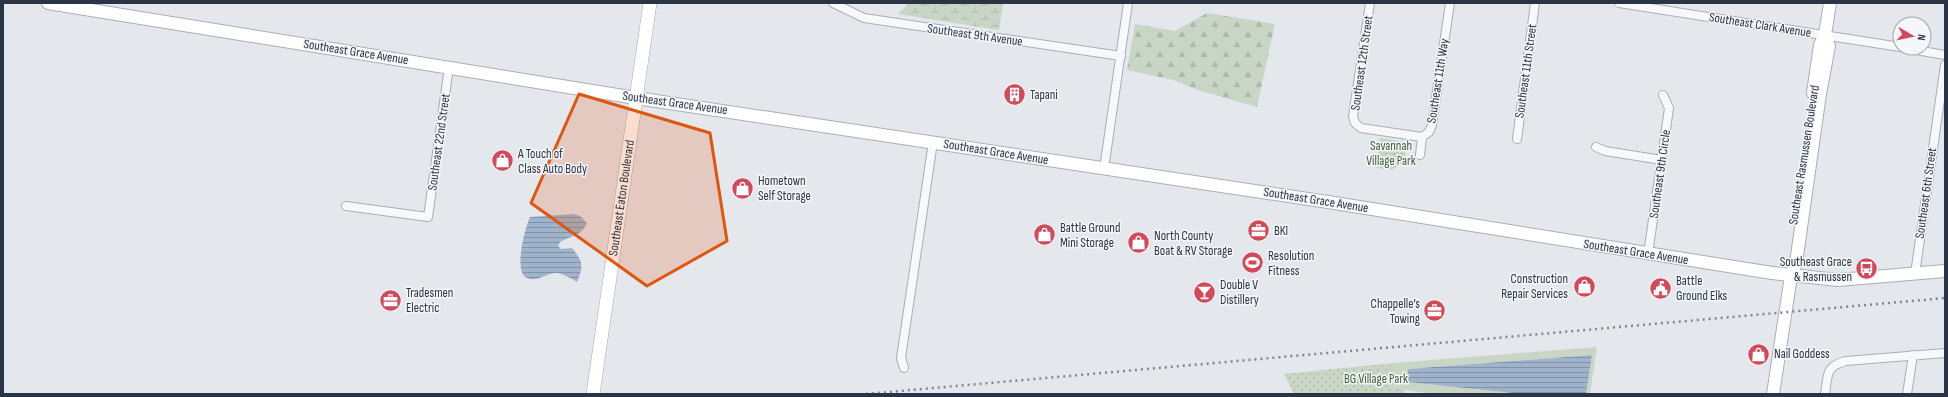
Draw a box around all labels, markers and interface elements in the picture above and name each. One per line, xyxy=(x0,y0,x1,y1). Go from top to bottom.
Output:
street label: Southeast Clark Avenue xyxy=(1708,9,1812,41)
street label: Southeast 12th Street xyxy=(1347,14,1377,112)
north arrow xyxy=(1892,16,1932,56)
street label: Southeast 9th Avenue xyxy=(926,20,1024,50)
street label: Southeast 11th Street xyxy=(1511,23,1541,119)
text: N xyxy=(1914,34,1928,42)
street label: Southeast Grace Avenue xyxy=(302,36,410,68)
street label: Southeast 11th Way xyxy=(1423,38,1453,124)
building icon: Tapani xyxy=(1001,82,1027,108)
street label: Southeast Rasmussen Boulevard xyxy=(1785,84,1823,226)
place label: Tapani xyxy=(1030,87,1058,103)
street label: Southeast Grace Avenue xyxy=(621,88,729,118)
street label: Southeast 22nd Street xyxy=(424,92,454,192)
street label: Southeast 9th Circle xyxy=(1646,129,1674,219)
street label: Southeast Grace Avenue xyxy=(942,136,1050,168)
park label: Savannah Village Park xyxy=(1366,138,1416,169)
street label: Southeast Eaton Boulevard xyxy=(605,139,638,257)
place label: A Touch of Class Auto Body xyxy=(517,146,587,177)
street label: Southeast 6th Street xyxy=(1912,147,1940,239)
shop icon: A Touch of Class Auto Body xyxy=(489,148,515,174)
place label: Hometown Self Storage xyxy=(758,173,811,204)
shop icon: Hometown Self Storage xyxy=(730,175,756,201)
street label: Southeast Grace Avenue xyxy=(1262,184,1370,216)
office icon: BKI xyxy=(1245,218,1271,244)
place label: Battle Ground Mini Storage xyxy=(1060,220,1120,251)
shop icon: Battle Ground Mini Storage xyxy=(1031,222,1057,248)
place label: BKI xyxy=(1274,223,1288,239)
place label: North County Boat & RV Storage xyxy=(1154,228,1232,259)
shop icon: North County Boat & RV Storage xyxy=(1125,230,1151,256)
street label: Southeast Grace Avenue xyxy=(1582,236,1690,268)
place label: Resolution Fitness xyxy=(1268,248,1314,279)
sports icon: Resolution Fitness xyxy=(1240,250,1266,276)
place label: Southeast Grace & Rasmussen xyxy=(1780,254,1852,285)
bus stop icon: Southeast Grace & Rasmussen xyxy=(1854,256,1880,282)
place label: Construction Repair Services xyxy=(1501,271,1568,302)
shop icon: Construction Repair Services xyxy=(1571,273,1597,299)
place label: Battle Ground Elks xyxy=(1676,273,1727,304)
public building icon: Battle Ground Elks xyxy=(1647,275,1673,301)
place label: Double V Distillery xyxy=(1220,277,1259,308)
bar icon: Double V Distillery xyxy=(1191,279,1217,305)
place label: Tradesmen Electric xyxy=(406,285,453,316)
office icon: Tradesmen Electric xyxy=(378,287,404,313)
place label: Chappelle’s Towing xyxy=(1371,296,1420,327)
office icon: Chappelle’s Towing xyxy=(1422,298,1448,324)
shop icon: Nail Goddess xyxy=(1746,341,1772,367)
place label: Nail Goddess xyxy=(1774,346,1830,362)
park label: BG Village Park xyxy=(1344,371,1408,387)

